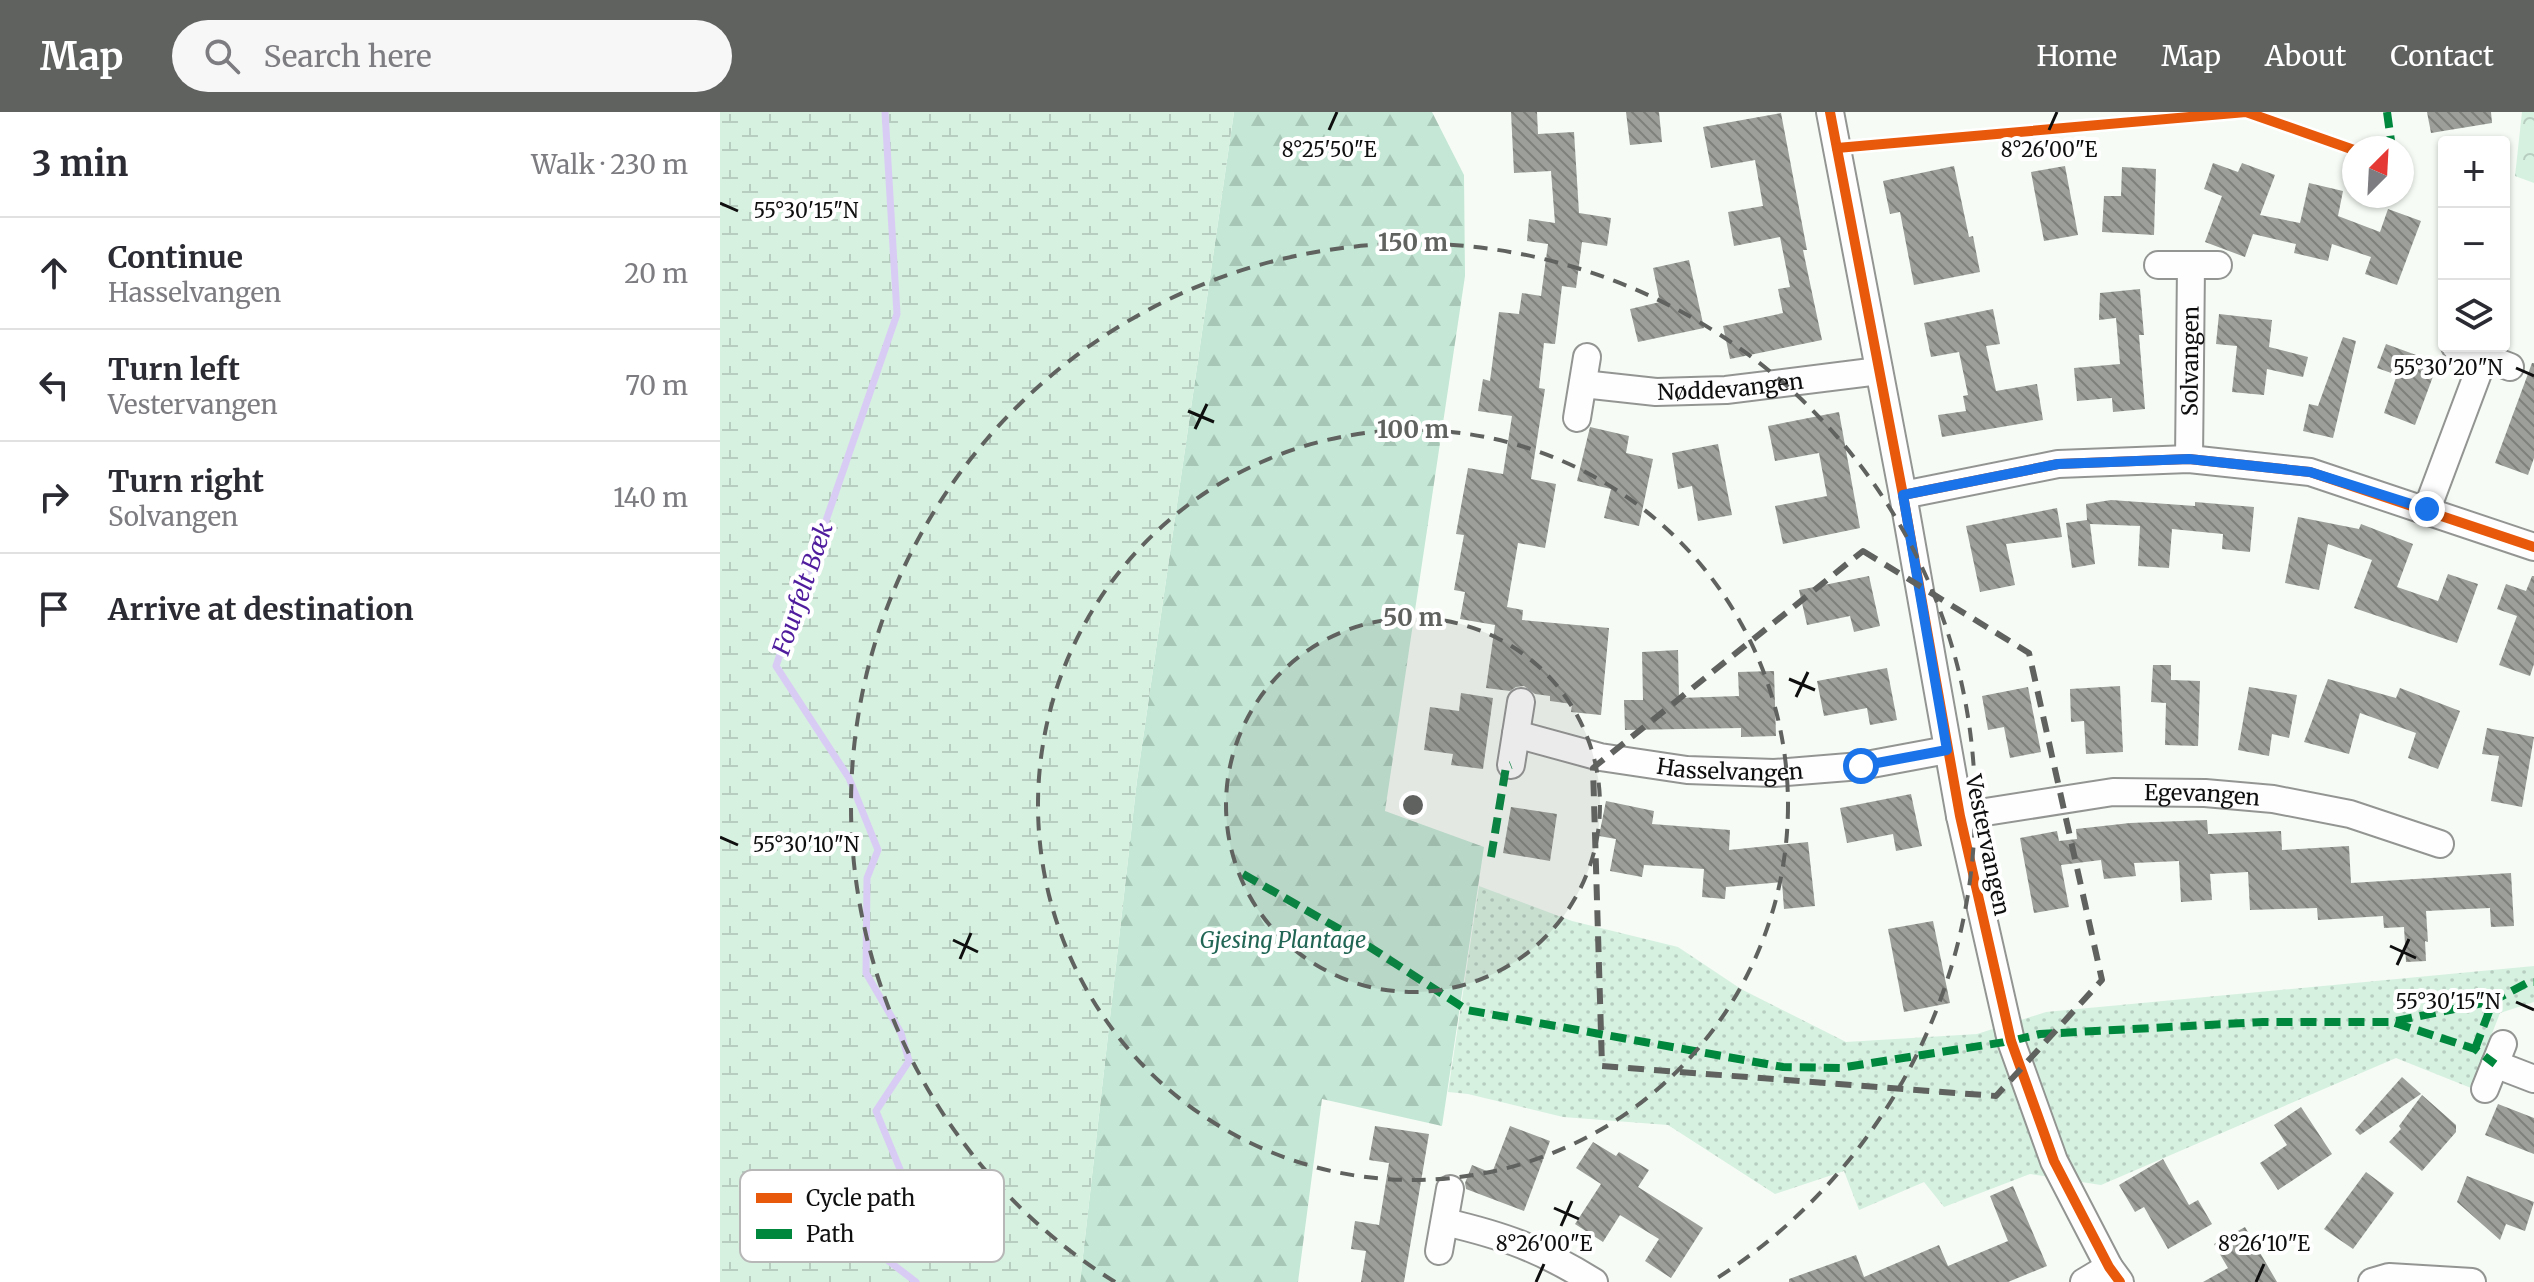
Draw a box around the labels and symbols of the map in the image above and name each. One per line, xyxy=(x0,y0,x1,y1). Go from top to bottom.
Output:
north arrow xyxy=(2342,136,2414,208)
text: 8°25'50"E xyxy=(1282,137,1377,162)
text: 8°26'00"E xyxy=(2001,137,2098,162)
text: 55°30'15"N xyxy=(754,198,859,223)
text: 150 m xyxy=(1378,227,1448,258)
street label: Solvangen xyxy=(2175,305,2205,416)
text: 55°30'20"N xyxy=(2393,355,2503,380)
street label: Nøddevangen xyxy=(1657,366,1805,406)
text: 100 m xyxy=(1377,414,1449,445)
route end xyxy=(2409,491,2445,527)
water label: Fourfelt Bæk xyxy=(765,519,840,660)
text: 50 m xyxy=(1383,602,1443,633)
route start xyxy=(1843,748,1879,784)
street label: Hasselvangen xyxy=(1655,752,1805,787)
street label: Vestervangen xyxy=(1959,771,2017,919)
street label: Egevangen xyxy=(2144,778,2262,812)
centre of rings xyxy=(1399,791,1427,819)
text: 55°30'10"N xyxy=(753,832,860,857)
park label: Gjesing Plantage xyxy=(1200,926,1366,954)
text: 55°30'15"N xyxy=(2396,989,2501,1014)
legend xyxy=(740,1170,1004,1262)
text: Cycle path xyxy=(806,1184,916,1212)
text: Path xyxy=(806,1220,855,1248)
text: 8°26'00"E xyxy=(1496,1231,1593,1256)
text: 8°26'10"E xyxy=(2218,1231,2310,1256)

